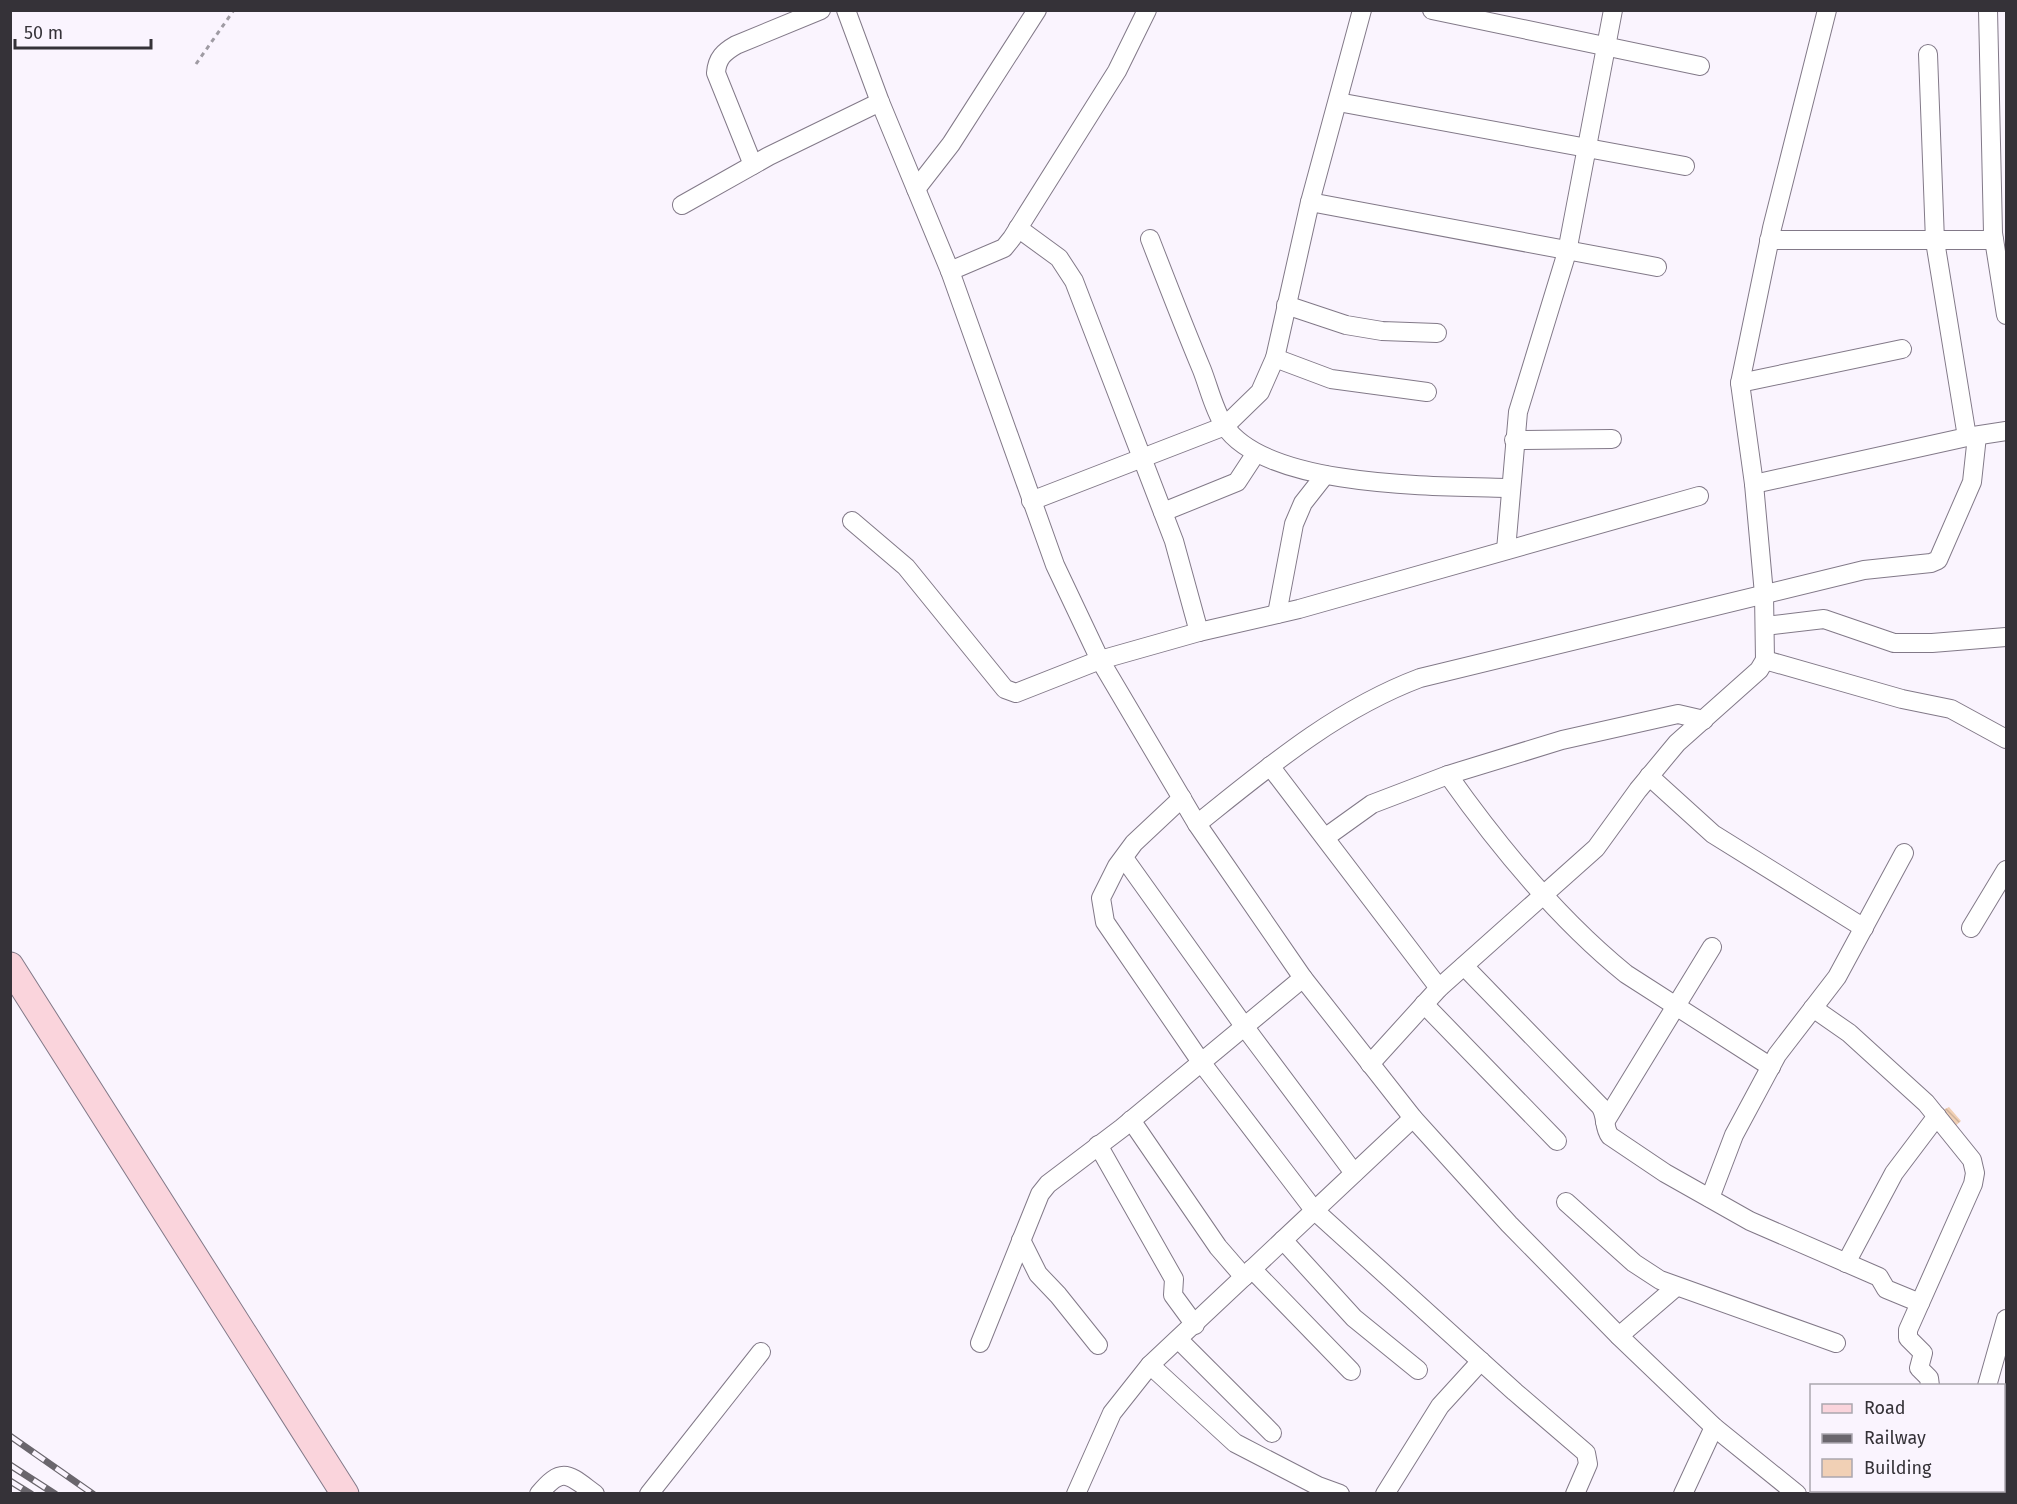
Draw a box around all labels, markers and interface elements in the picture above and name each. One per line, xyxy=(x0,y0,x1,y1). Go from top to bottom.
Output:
scale bar xyxy=(15,12,152,50)
text: 50 m xyxy=(24,22,63,44)
legend xyxy=(1810,1384,2005,1492)
text: Road xyxy=(1864,1397,1906,1419)
text: Railway xyxy=(1864,1427,1926,1449)
text: Building xyxy=(1864,1457,1932,1479)

